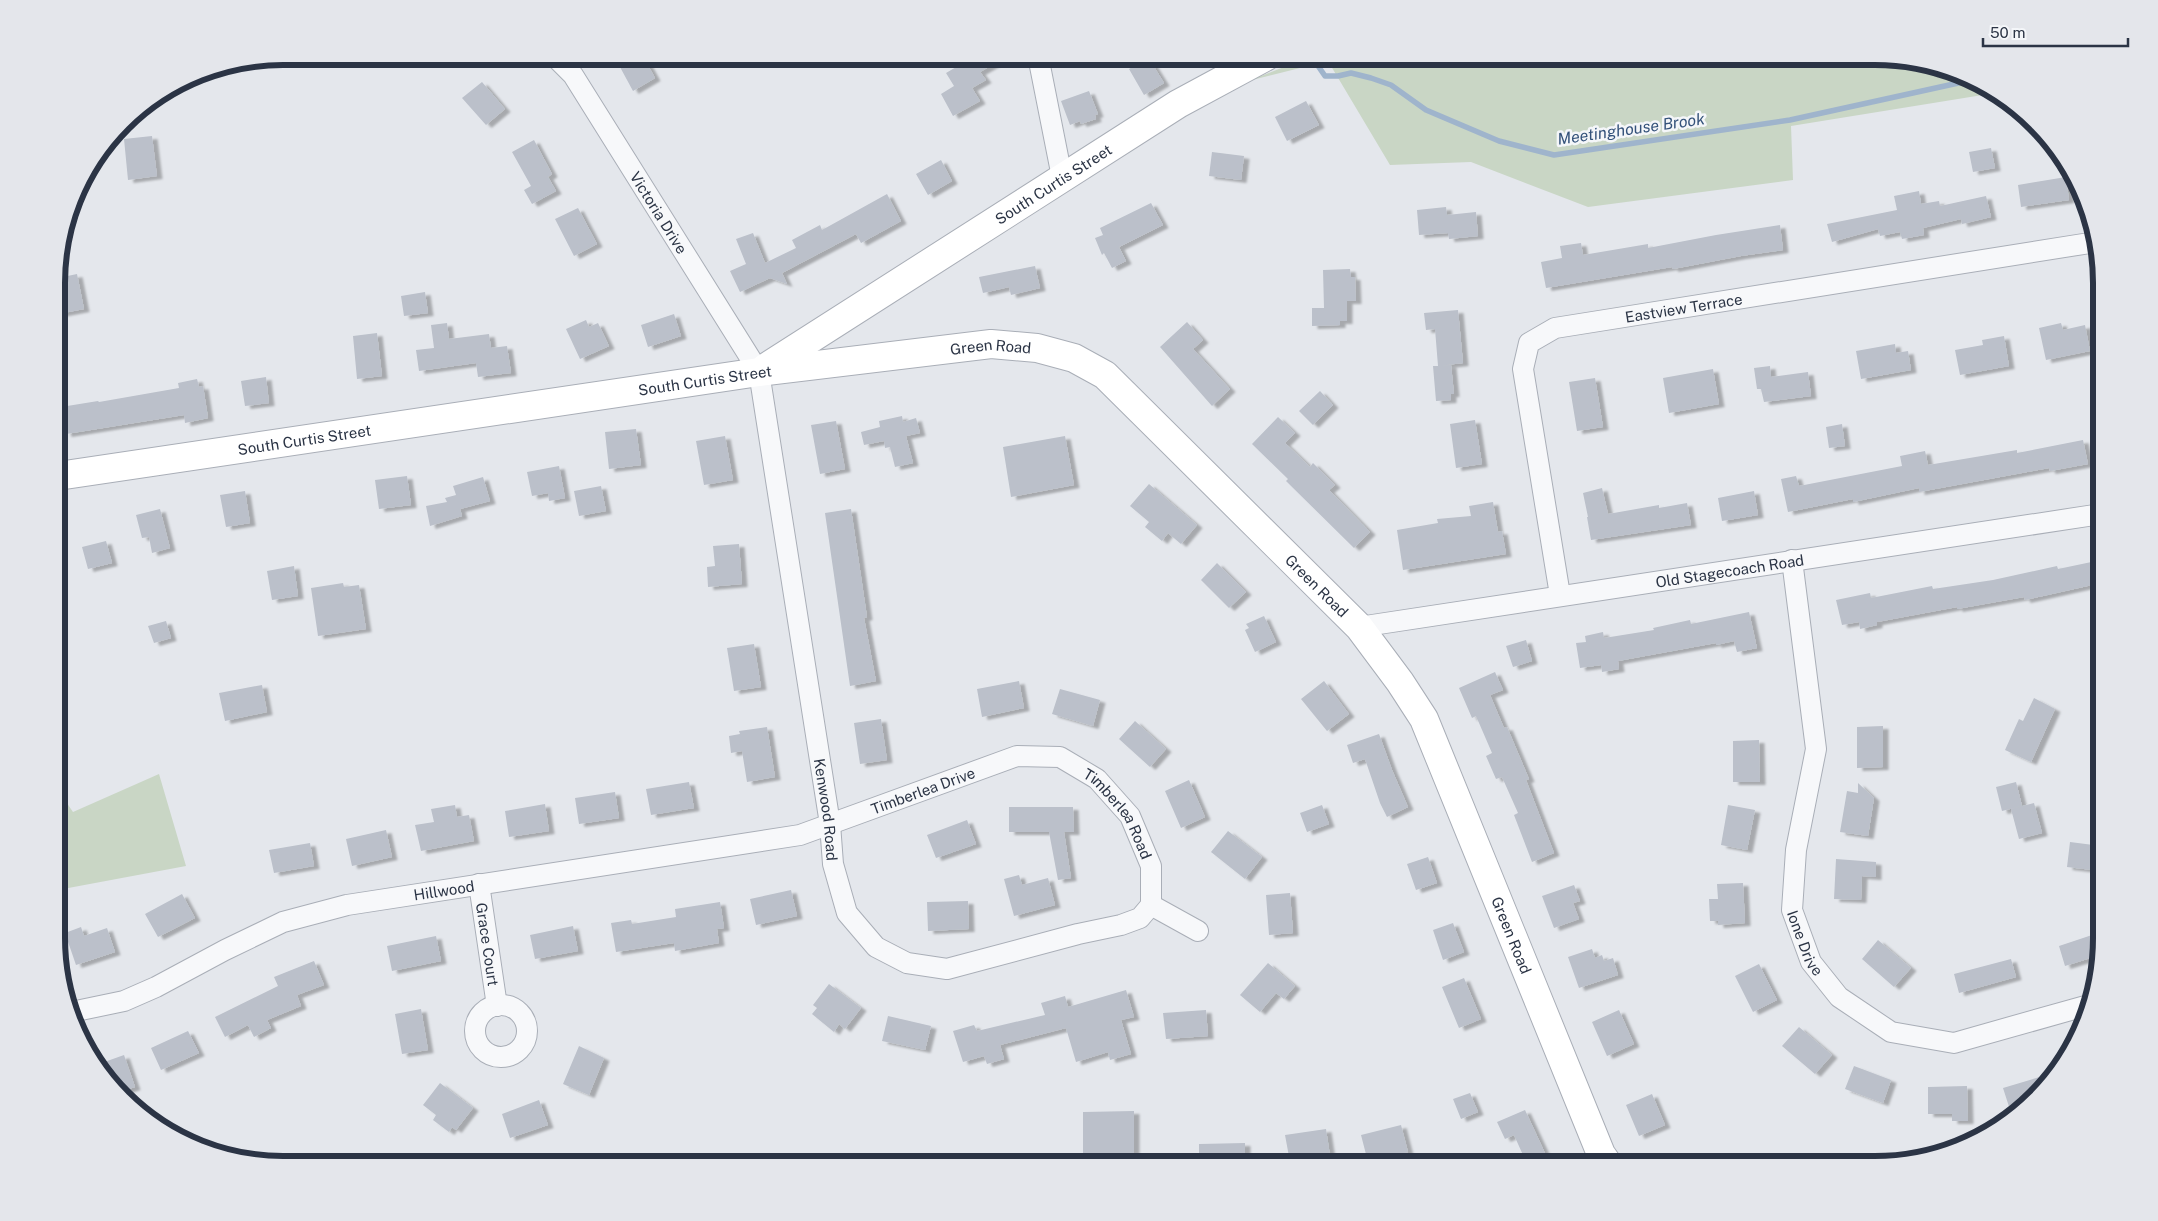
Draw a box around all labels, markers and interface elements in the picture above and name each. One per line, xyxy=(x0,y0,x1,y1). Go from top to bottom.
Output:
scale bar xyxy=(1983,15,2128,47)
text: 50 m xyxy=(1990,24,2025,41)
water label: Meetinghouse Brook xyxy=(1556,109,1706,149)
street label: South Curtis Street xyxy=(992,140,1115,227)
street label: Victoria Drive xyxy=(627,168,691,256)
street label: Eastview Terrace xyxy=(1624,290,1744,325)
street label: Green Road xyxy=(949,335,1032,357)
street label: South Curtis Street xyxy=(637,362,773,398)
street label: South Curtis Street xyxy=(236,421,372,458)
street label: Green Road xyxy=(1282,551,1352,620)
street label: Old Stagecoach Road xyxy=(1654,551,1805,590)
street label: Kenwood Road xyxy=(811,757,841,861)
street label: Timberlea Drive xyxy=(869,764,977,817)
street label: Timberlea Road xyxy=(1081,765,1156,861)
street label: Hillwood xyxy=(412,877,476,903)
street label: Green Road xyxy=(1489,894,1535,976)
street label: Grace Court xyxy=(473,901,502,987)
street label: Ione Drive xyxy=(1784,908,1827,979)

